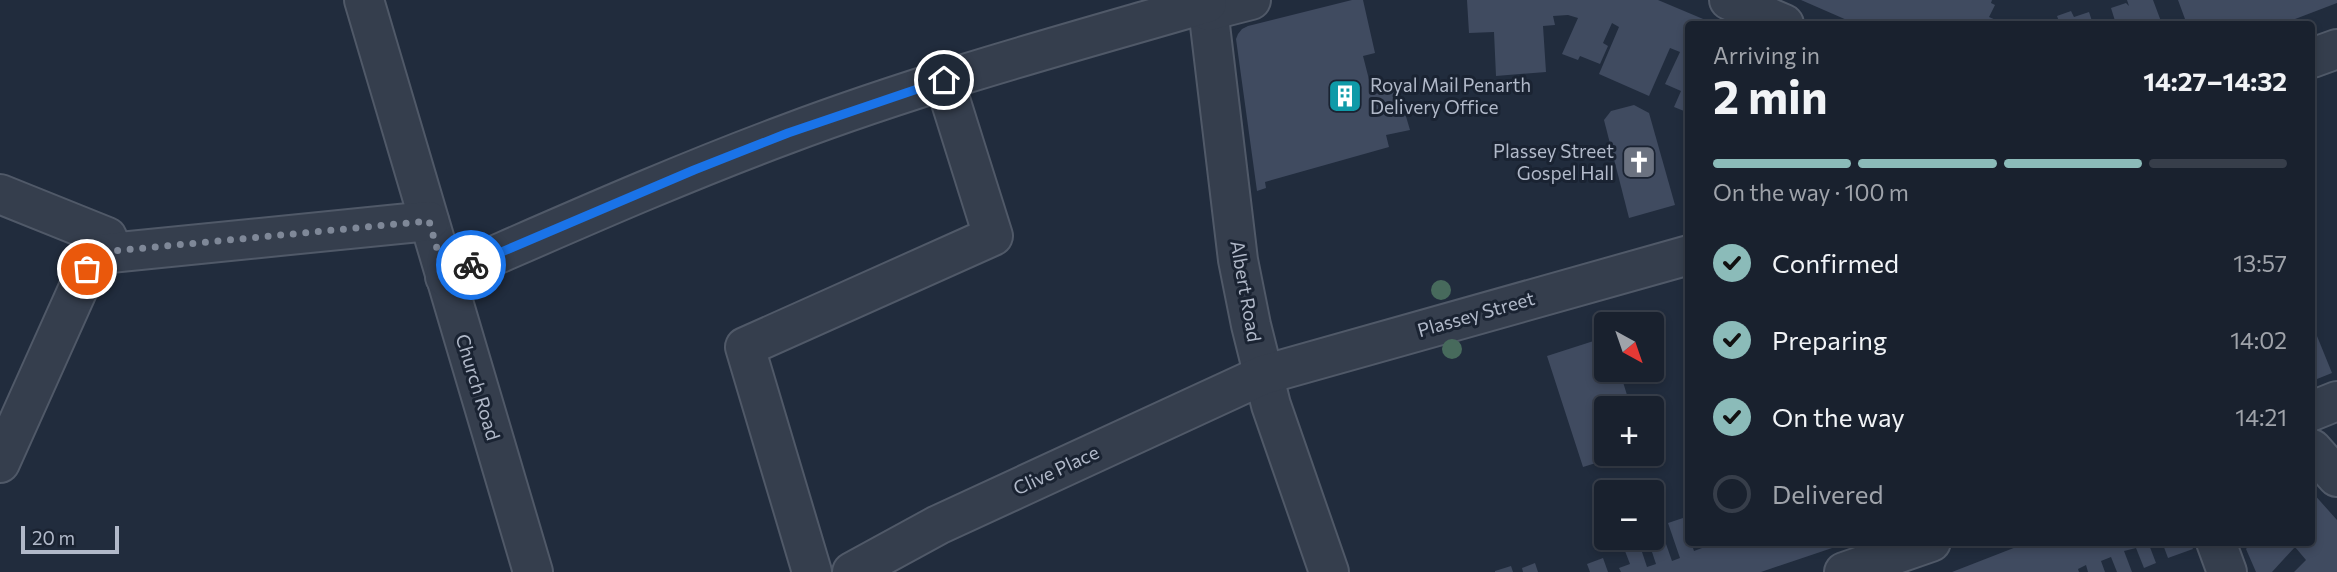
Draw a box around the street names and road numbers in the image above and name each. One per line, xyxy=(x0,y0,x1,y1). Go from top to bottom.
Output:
street label: Albert Road xyxy=(1226,238,1267,343)
street label: Plassey Street xyxy=(1415,286,1537,341)
street label: Church Road xyxy=(451,331,506,443)
street label: Clive Place xyxy=(1009,440,1102,499)

